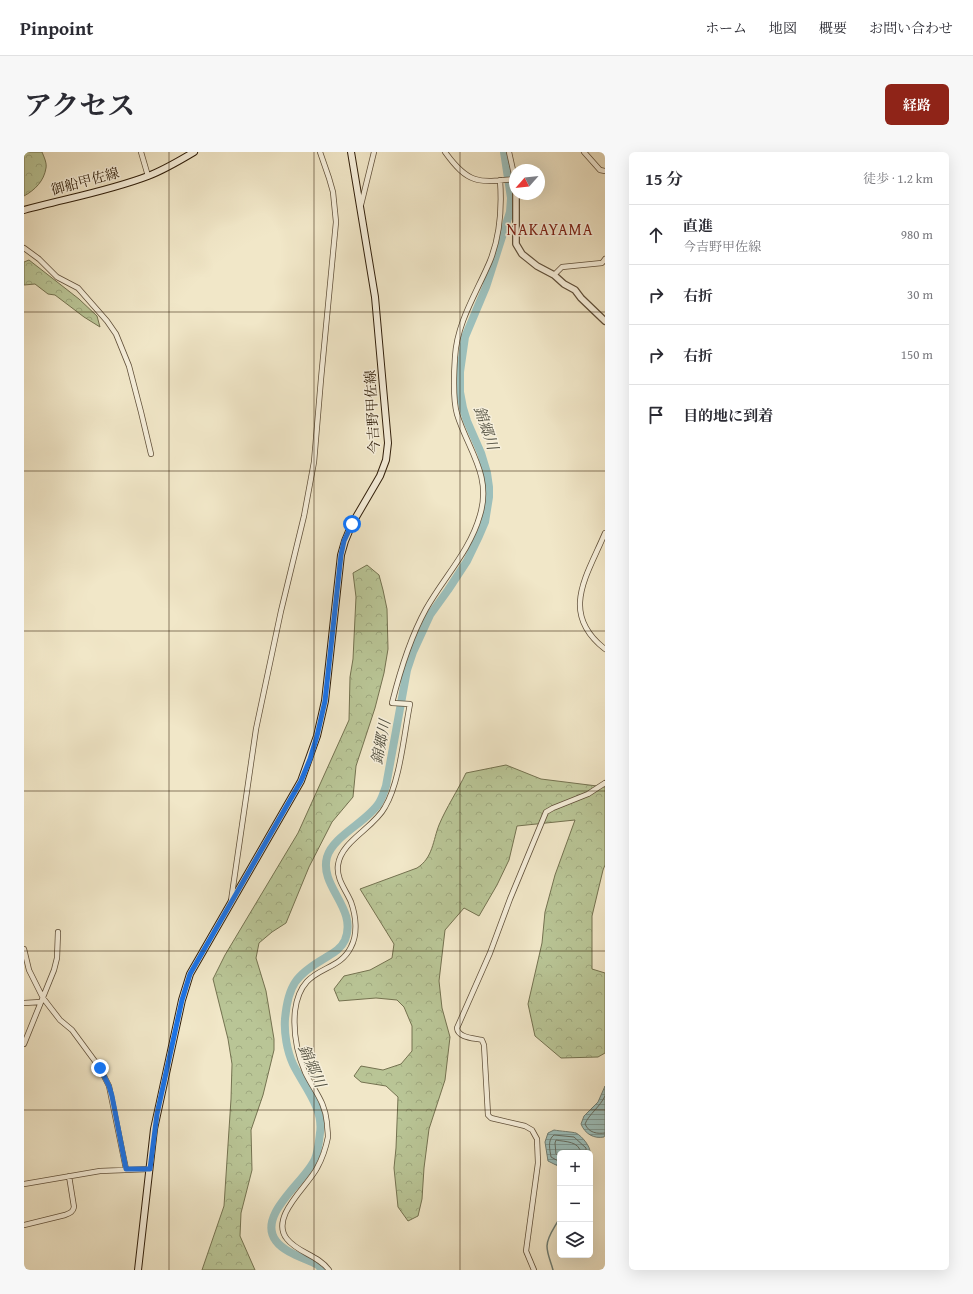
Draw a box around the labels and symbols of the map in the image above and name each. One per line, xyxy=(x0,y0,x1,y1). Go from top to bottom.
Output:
street label: 御船甲佐線 xyxy=(49,162,121,200)
north arrow xyxy=(509,164,545,200)
district label: NAKAYAMA xyxy=(507,217,593,241)
street label: 今吉野甲佐線 xyxy=(360,370,384,454)
water label: 錦郷川 xyxy=(469,403,504,454)
route start xyxy=(343,515,361,533)
water label: 錦郷川 xyxy=(366,716,395,766)
water label: 錦郷川 xyxy=(294,1041,332,1092)
route end xyxy=(91,1059,109,1077)

